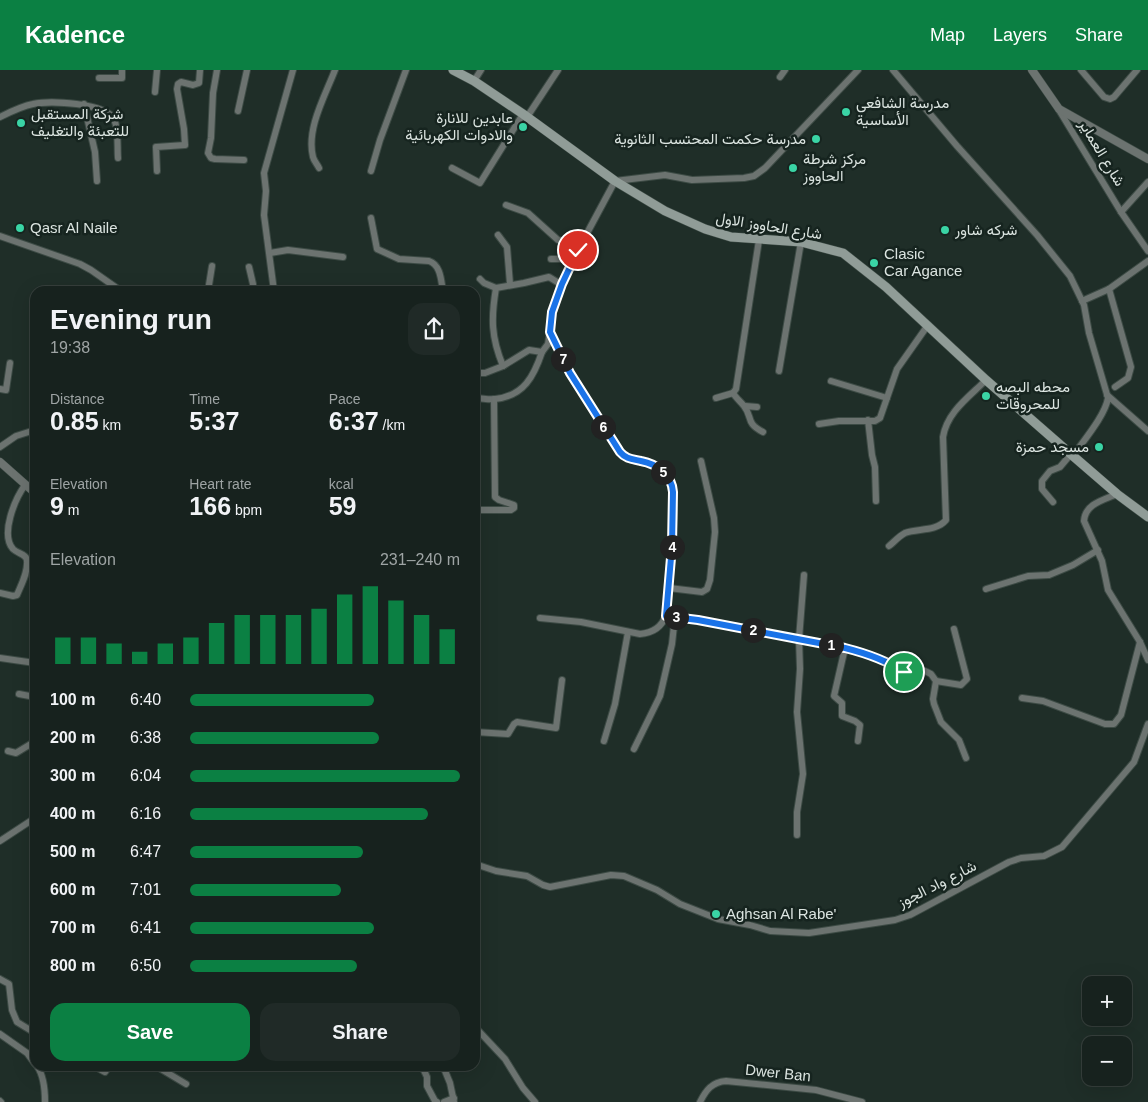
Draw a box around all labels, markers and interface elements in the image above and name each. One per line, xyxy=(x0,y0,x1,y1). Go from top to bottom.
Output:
text: Kadence xyxy=(25,21,125,48)
text: Map xyxy=(930,25,965,45)
text: Layers xyxy=(993,25,1047,45)
text: Share xyxy=(1075,25,1123,45)
place label: مدرسة الشافعي الأساسية xyxy=(856,94,949,129)
place label: شركة المستقبل للتعبئة والتغليف xyxy=(31,105,129,140)
marker: مدرسة الشافعي الأساسية xyxy=(840,106,852,118)
place label: عابدين للانارة والادوات الكهربائية xyxy=(405,109,513,144)
street label: شارع العماير xyxy=(1073,116,1129,191)
marker: شركة المستقبل للتعبئة والتغليف xyxy=(15,117,27,129)
marker: عابدين للانارة والادوات الكهربائية xyxy=(517,121,529,133)
place label: مدرسة حكمت المحتسب الثانوية xyxy=(614,130,806,148)
marker: مدرسة حكمت المحتسب الثانوية xyxy=(810,133,822,145)
place label: مركز شرطة الحاووز xyxy=(802,150,866,185)
marker: مركز شرطة الحاووز xyxy=(787,162,799,174)
street label: شارع الحاووز الاول xyxy=(714,209,824,245)
place label: Qasr Al Naile xyxy=(30,219,118,236)
place label: شركه شاور xyxy=(954,221,1018,239)
marker: Qasr Al Naile xyxy=(14,222,26,234)
marker: شركه شاور xyxy=(939,224,951,236)
pin xyxy=(557,229,599,271)
icon: check xyxy=(564,236,592,264)
place label: Clasic Car Agance xyxy=(884,245,962,279)
marker: Clasic Car Agance xyxy=(868,257,880,269)
button: share xyxy=(408,303,460,355)
text: Evening run xyxy=(50,304,212,335)
text: 19:38 xyxy=(50,339,90,356)
pin: 7 xyxy=(550,346,576,372)
text: 7 xyxy=(560,351,567,367)
place label: محطه البصه للمحروقات xyxy=(996,378,1070,413)
marker: محطه البصه للمحروقات xyxy=(980,390,992,402)
text: Distance xyxy=(50,391,104,407)
text: Time xyxy=(189,391,220,407)
text: Pace xyxy=(329,391,361,407)
text: 0.85 xyxy=(50,407,99,435)
text: 5:37 xyxy=(189,407,239,435)
text: 6:37 xyxy=(329,407,379,435)
pin: 6 xyxy=(590,414,616,440)
text: km xyxy=(99,417,121,433)
text: /km xyxy=(379,417,405,433)
text: 6 xyxy=(600,419,607,435)
place label: مسجد حمزة xyxy=(1016,438,1089,456)
marker: مسجد حمزة xyxy=(1093,441,1105,453)
pin: 5 xyxy=(650,460,676,484)
text: 5 xyxy=(660,464,667,480)
text: Elevation xyxy=(50,476,108,492)
text: Heart rate xyxy=(189,476,252,492)
text: kcal xyxy=(329,476,354,492)
text: 9 xyxy=(50,492,64,520)
text: 166 xyxy=(189,492,231,520)
text: 59 xyxy=(329,492,356,520)
text: m xyxy=(64,502,79,518)
text: bpm xyxy=(231,502,262,518)
pin: 4 xyxy=(660,534,684,560)
text: 4 xyxy=(669,539,676,555)
text: Elevation xyxy=(50,551,116,568)
text: 231–240 m xyxy=(380,551,460,568)
pin: 3 xyxy=(664,604,688,630)
text: 3 xyxy=(673,609,680,625)
pin: 2 xyxy=(740,618,766,642)
text: 2 xyxy=(750,622,757,638)
pin: 1 xyxy=(818,632,844,658)
text: 1 xyxy=(828,637,835,653)
pin xyxy=(883,651,925,693)
icon: arrive xyxy=(890,658,918,686)
text: 100 m xyxy=(50,691,95,708)
text: 6:40 xyxy=(130,691,161,708)
text: 200 m xyxy=(50,729,95,746)
text: 6:38 xyxy=(130,729,161,746)
text: 300 m xyxy=(50,767,95,784)
text: 6:04 xyxy=(130,767,161,784)
text: 400 m xyxy=(50,805,95,822)
text: 6:16 xyxy=(130,805,161,822)
text: 500 m xyxy=(50,843,95,860)
text: 6:47 xyxy=(130,843,161,860)
street label: شارع واد الجوز xyxy=(894,856,980,914)
text: 600 m xyxy=(50,881,95,898)
text: 7:01 xyxy=(130,881,161,898)
place label: Aghsan Al Rabe' xyxy=(726,905,837,922)
marker: Aghsan Al Rabe' xyxy=(710,908,722,920)
text: 700 m xyxy=(50,919,95,936)
text: 6:41 xyxy=(130,919,161,936)
text: 800 m xyxy=(50,957,95,974)
text: 6:50 xyxy=(130,957,161,974)
map controls xyxy=(1082,976,1132,1086)
button: + xyxy=(1082,976,1132,1026)
button: Save xyxy=(50,1003,250,1061)
button: Share xyxy=(260,1003,460,1061)
button: − xyxy=(1082,1036,1132,1086)
street label: Dwer Ban xyxy=(744,1061,812,1084)

